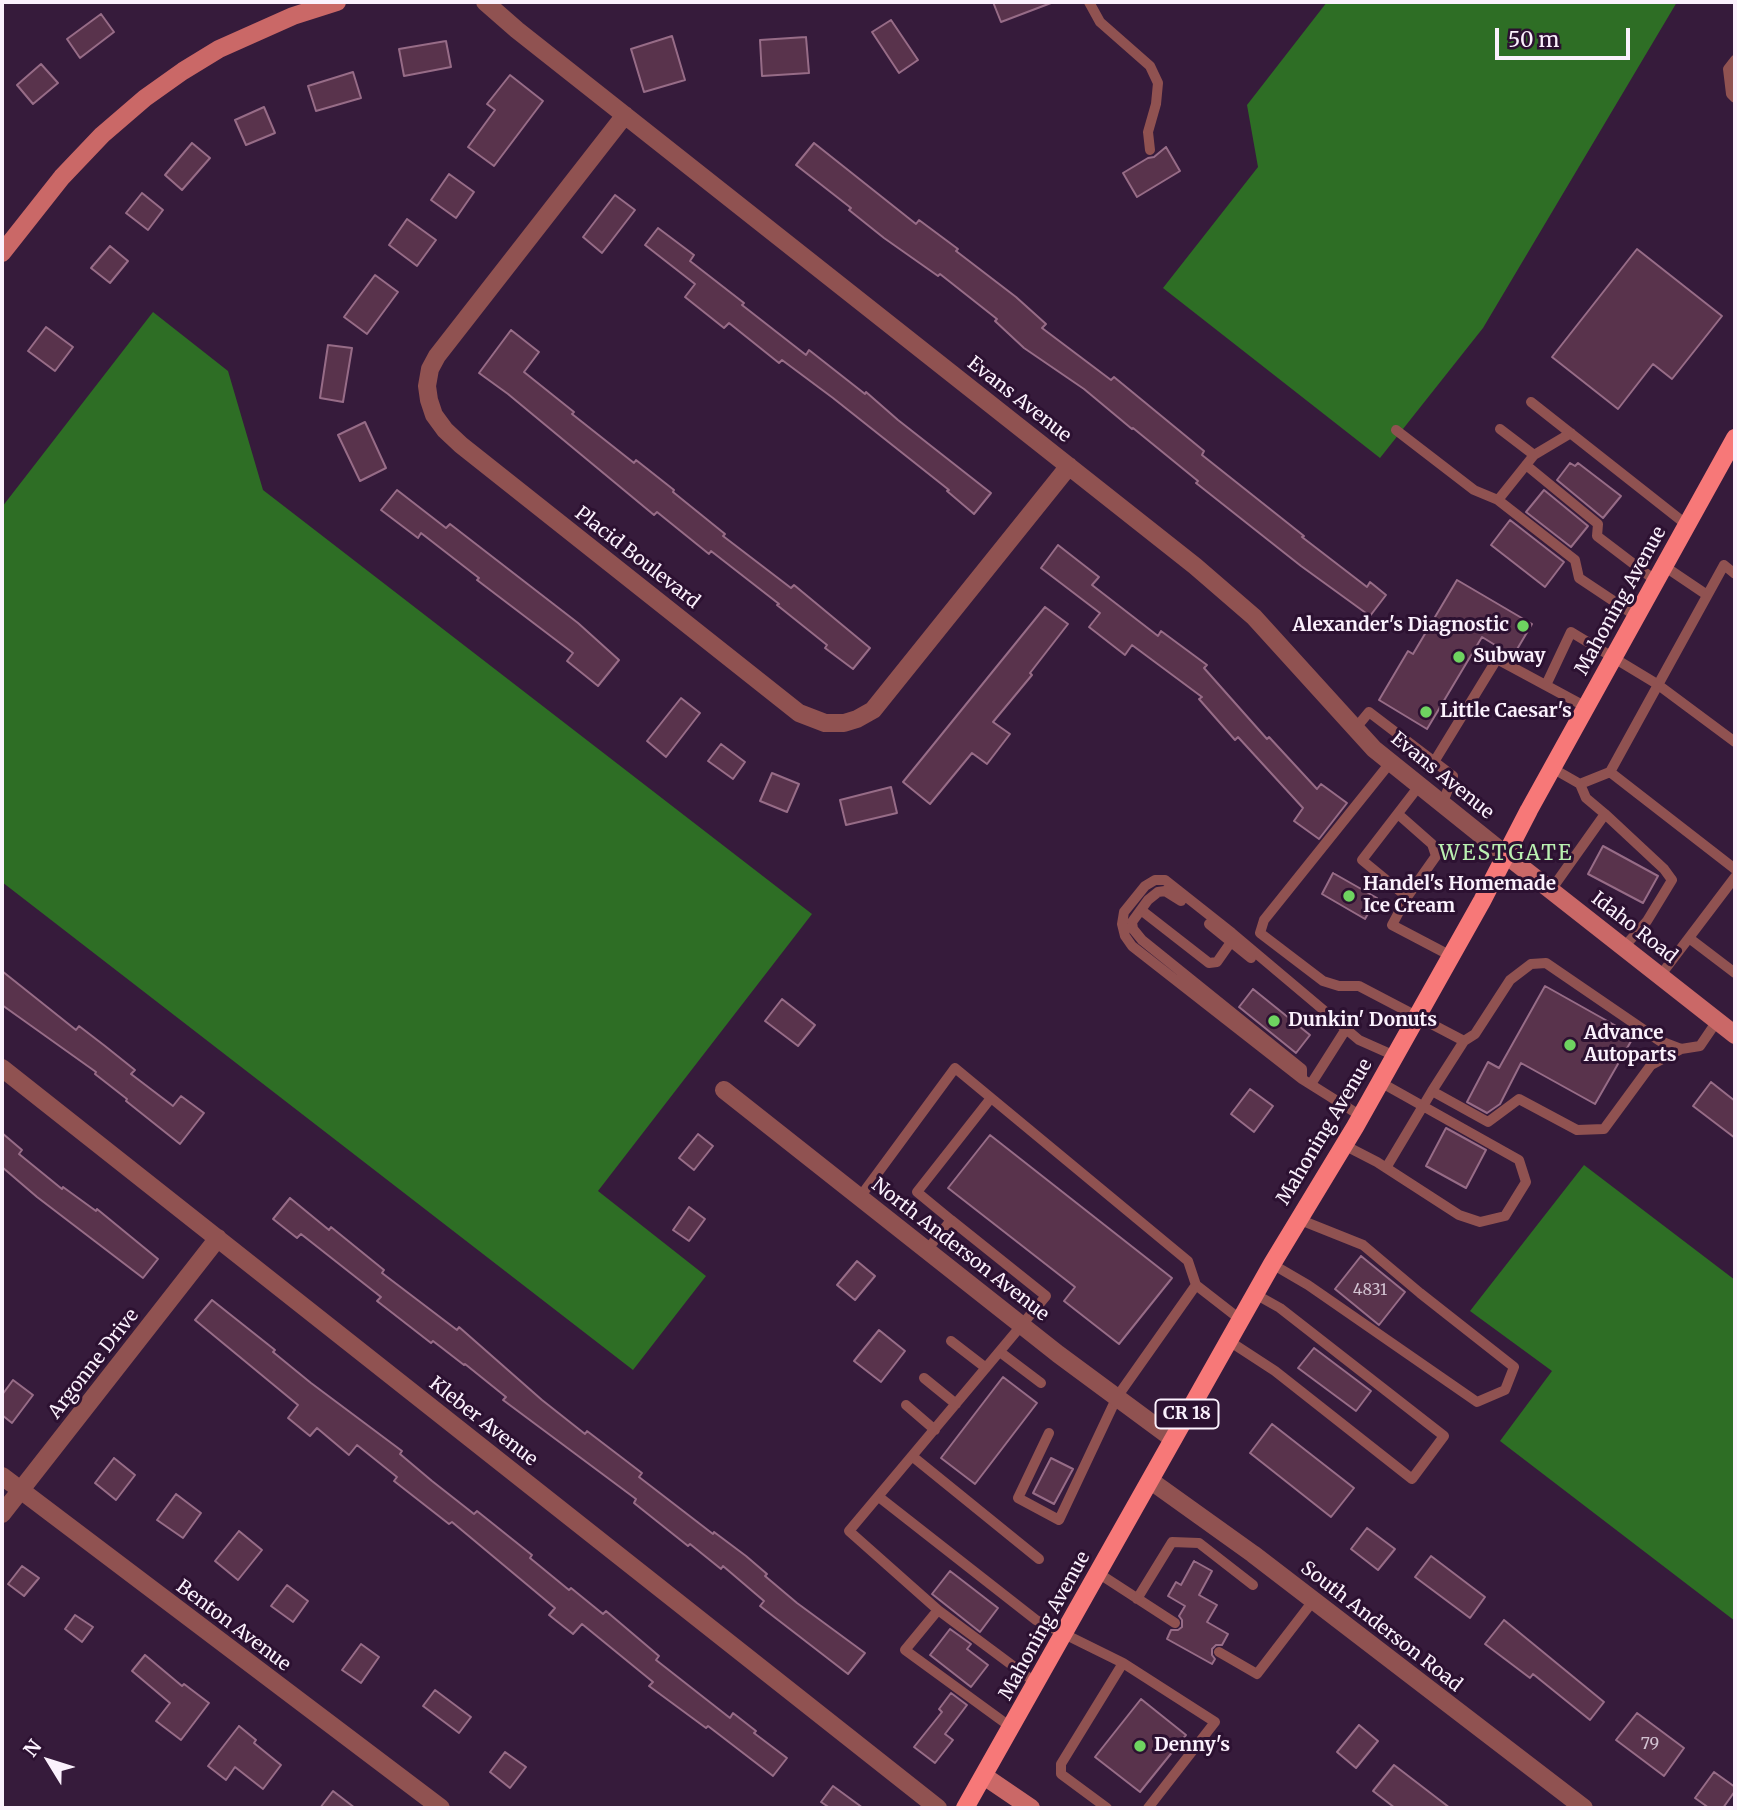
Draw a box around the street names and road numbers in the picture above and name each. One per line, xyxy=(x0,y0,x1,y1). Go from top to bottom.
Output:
street label: Evans Avenue xyxy=(963,352,1075,448)
street label: Placid Boulevard xyxy=(570,502,704,614)
street label: Mahoning Avenue xyxy=(1571,523,1671,679)
street label: Evans Avenue xyxy=(1386,728,1498,824)
street label: Idaho Road xyxy=(1587,887,1681,969)
street label: Mahoning Avenue xyxy=(1272,1055,1378,1209)
street label: North Anderson Avenue xyxy=(867,1174,1053,1326)
street label: Argonne Drive xyxy=(44,1305,144,1423)
street label: Kleber Avenue xyxy=(424,1373,542,1471)
road number: CR 18 xyxy=(1156,1400,1218,1428)
street label: Mahoning Avenue xyxy=(995,1548,1095,1704)
street label: South Anderson Road xyxy=(1296,1557,1466,1697)
street label: Benton Avenue xyxy=(171,1576,295,1676)

